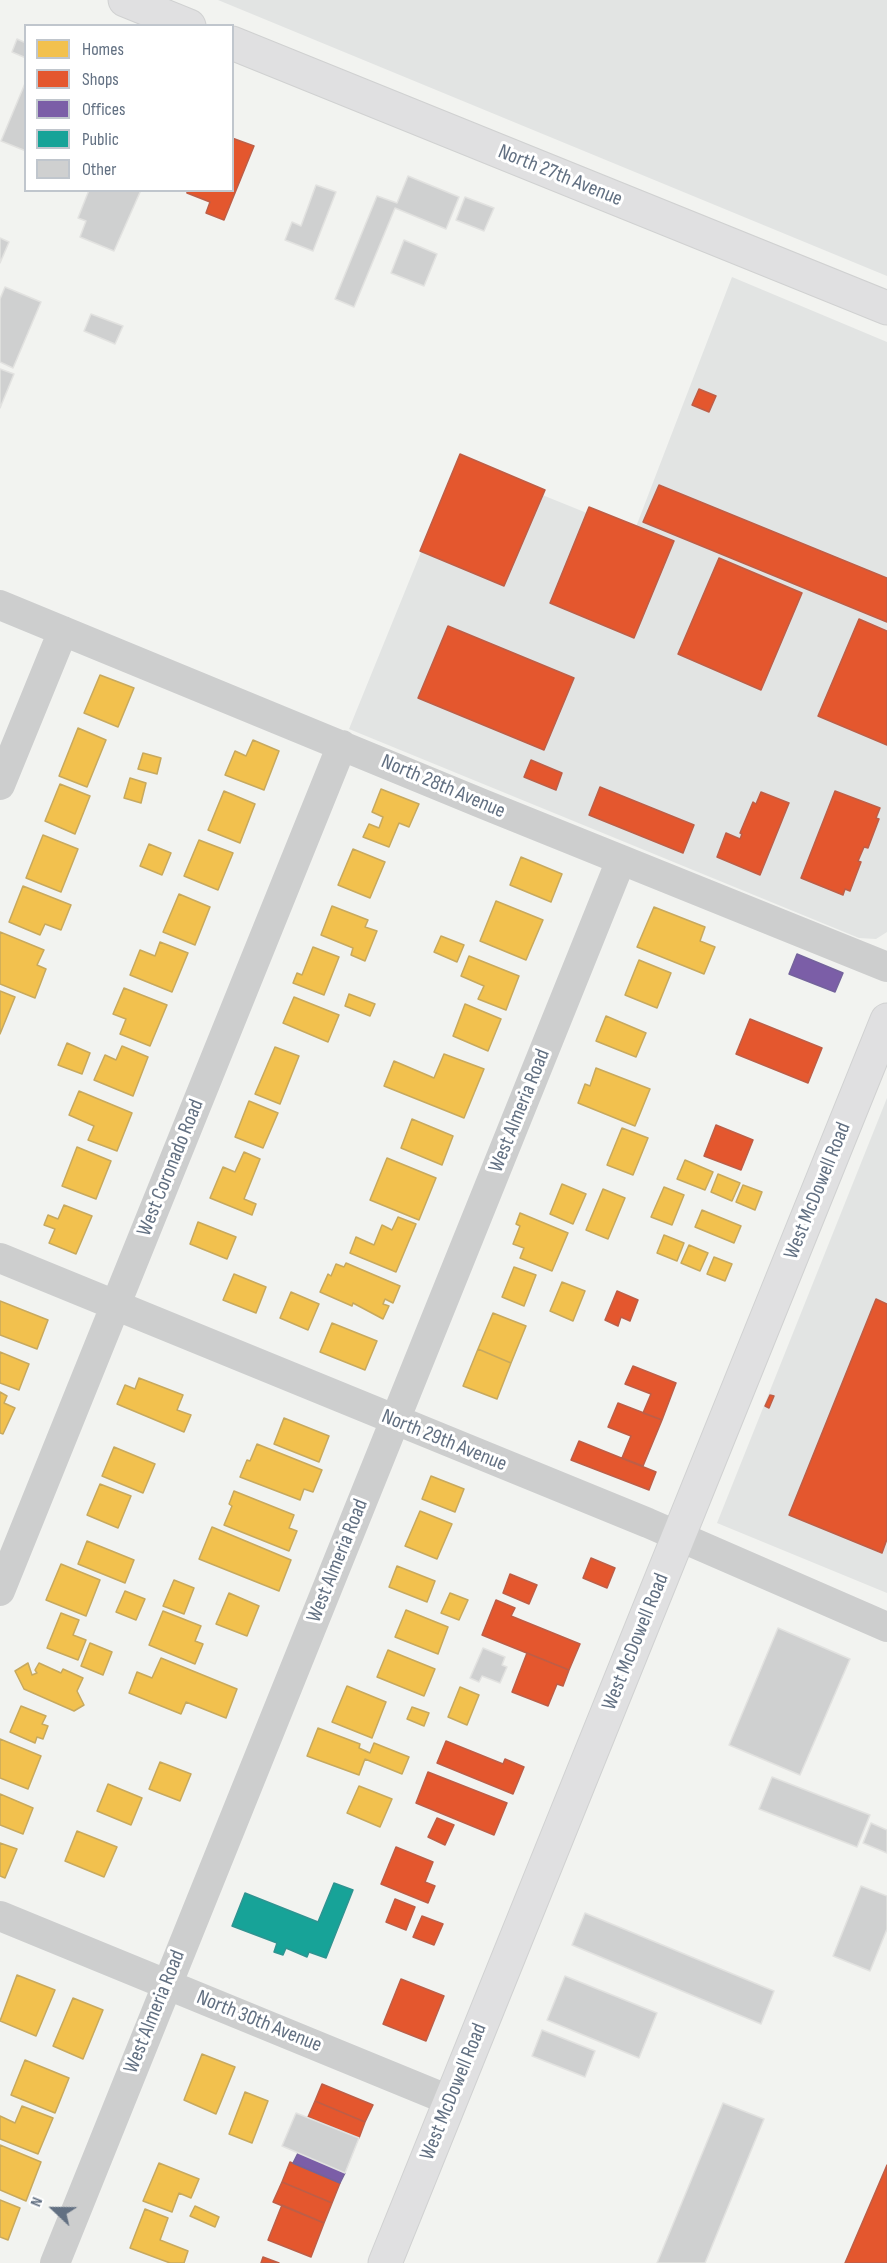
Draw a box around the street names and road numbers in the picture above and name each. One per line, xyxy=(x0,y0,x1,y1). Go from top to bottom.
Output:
street label: North 27th Avenue xyxy=(494,140,626,212)
street label: North 28th Avenue xyxy=(377,750,509,824)
street label: West Almeria Road xyxy=(484,1046,556,1176)
street label: West Coronado Road xyxy=(132,1096,210,1240)
street label: West McDowell Road xyxy=(779,1119,857,1263)
street label: North 29th Avenue xyxy=(378,1404,510,1478)
street label: West Almeria Road xyxy=(302,1496,374,1626)
street label: West McDowell Road xyxy=(597,1570,675,1714)
street label: West Almeria Road xyxy=(119,1947,191,2077)
street label: North 30th Avenue xyxy=(193,1985,325,2059)
street label: West McDowell Road xyxy=(415,2020,493,2164)

